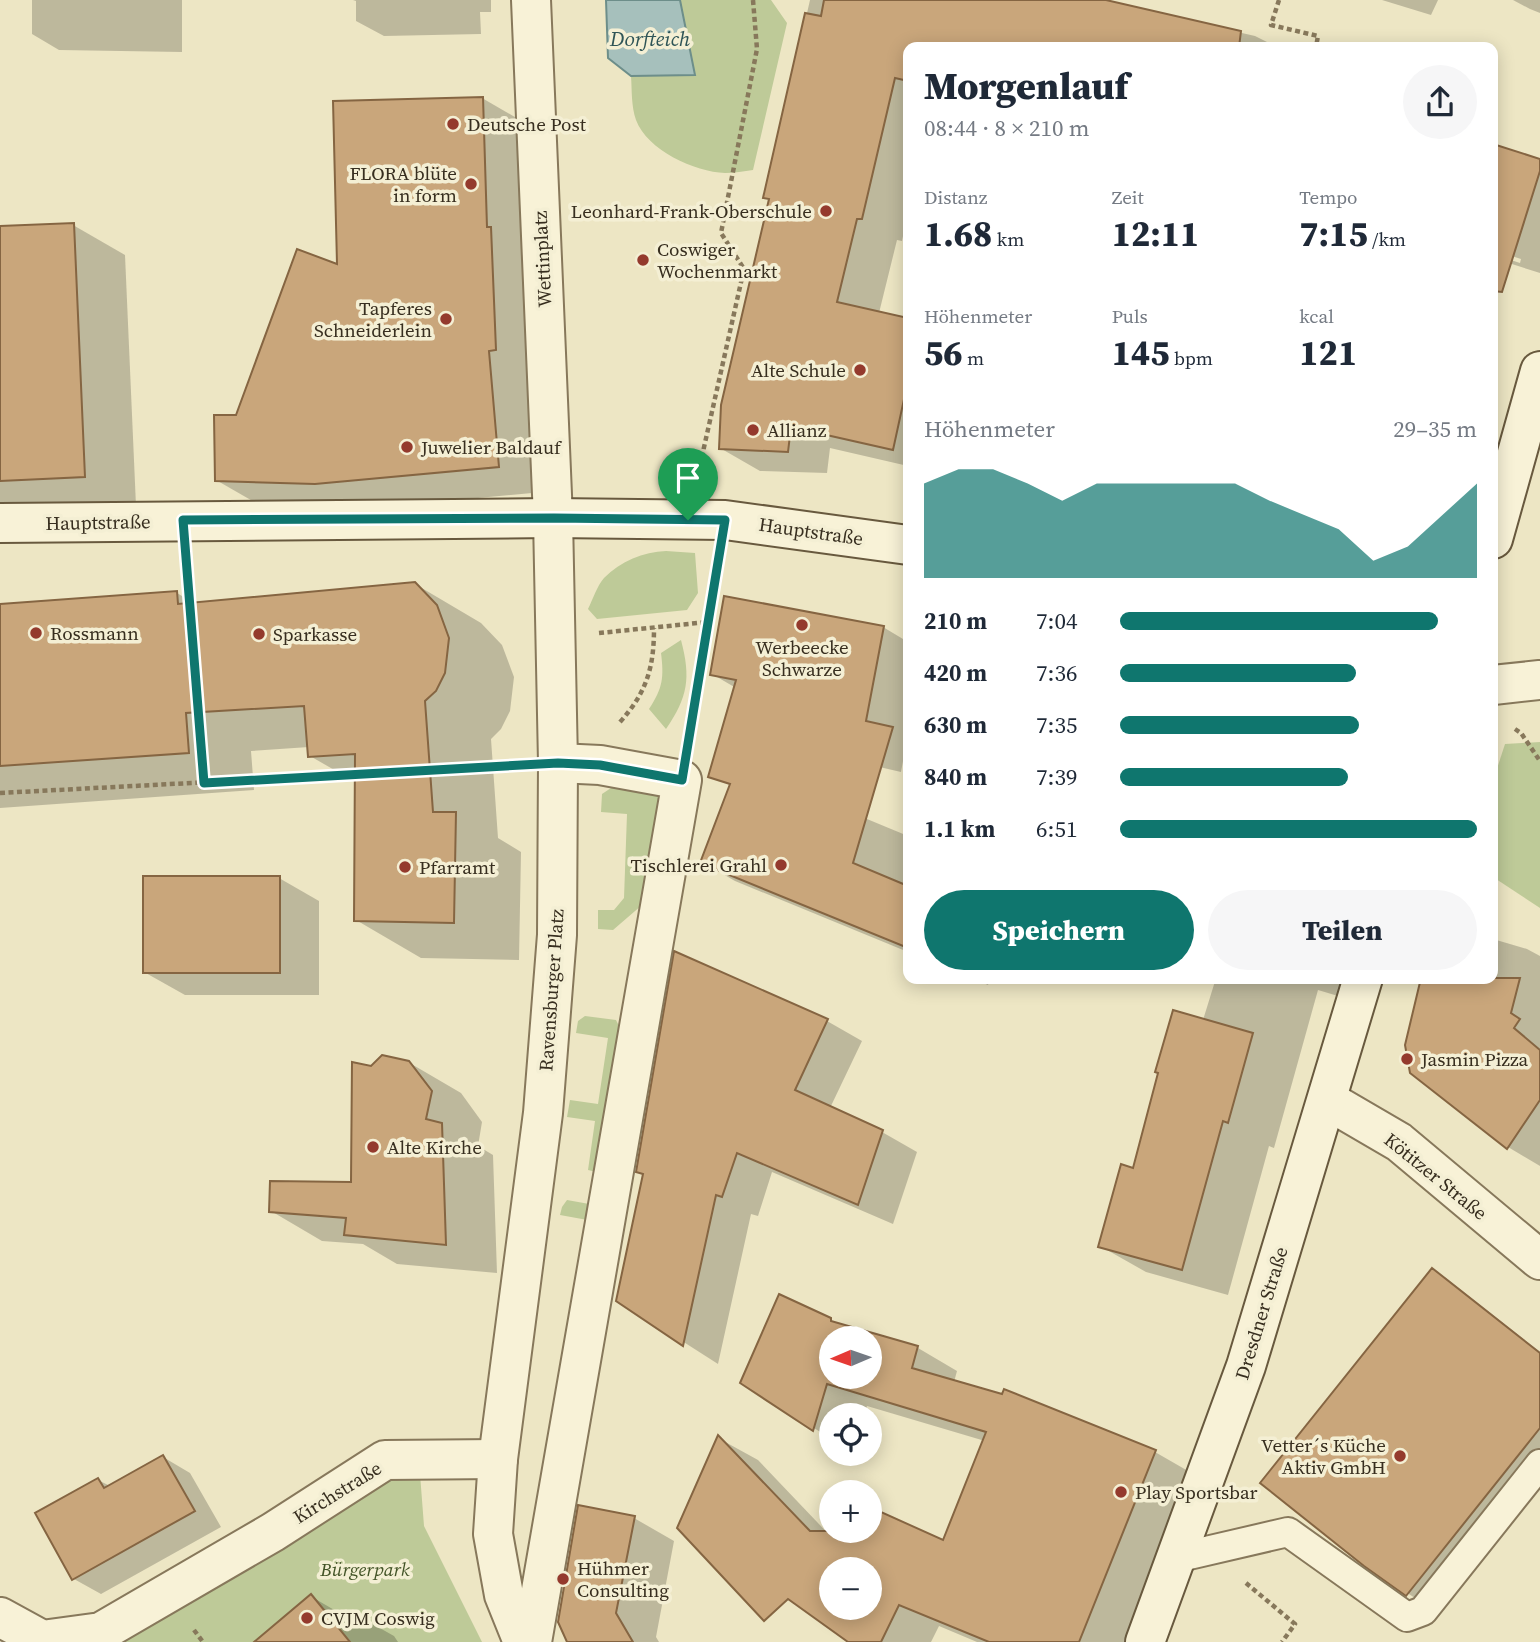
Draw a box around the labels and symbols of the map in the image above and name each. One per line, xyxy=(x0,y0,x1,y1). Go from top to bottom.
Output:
water label: Dorfteich xyxy=(609,24,691,53)
place label: Deutsche Post xyxy=(467,111,587,137)
marker: Deutsche Post xyxy=(445,116,461,132)
place label: FLORA blüte in form xyxy=(349,160,457,208)
marker: FLORA blüte in form xyxy=(463,176,479,192)
place label: Leonhard-Frank-Oberschule xyxy=(571,198,812,224)
marker: Leonhard-Frank-Oberschule xyxy=(818,203,834,219)
street label: Wettinplatz xyxy=(526,210,558,308)
place label: Coswiger Wochenmarkt xyxy=(657,236,778,284)
marker: Coswiger Wochenmarkt xyxy=(635,252,651,268)
place label: Tapferes Schneiderlein xyxy=(314,295,432,343)
marker: Tapferes Schneiderlein xyxy=(438,311,454,327)
place label: Alte Schule xyxy=(751,357,846,383)
marker: Alte Schule xyxy=(852,362,868,378)
place label: Allianz xyxy=(767,417,827,443)
marker: Allianz xyxy=(745,422,761,438)
place label: Juwelier Baldauf xyxy=(420,434,563,460)
marker: Juwelier Baldauf xyxy=(399,439,415,455)
pin xyxy=(658,448,718,520)
street label: Hauptstraße xyxy=(45,508,151,536)
street label: Hauptstraße xyxy=(757,511,865,551)
marker: Werbeecke Schwarze xyxy=(794,617,810,633)
place label: Rossmann xyxy=(50,620,139,646)
place label: Sparkasse xyxy=(273,621,357,647)
marker: Rossmann xyxy=(28,625,44,641)
marker: Sparkasse xyxy=(251,626,267,642)
place label: Werbeecke Schwarze xyxy=(755,634,849,682)
place label: Tischlerei Grahl xyxy=(631,852,767,878)
place label: Pfarramt xyxy=(419,854,496,880)
marker: Tischlerei Grahl xyxy=(773,857,789,873)
marker: Pfarramt xyxy=(397,859,413,875)
street label: Ravensburger Platz xyxy=(532,908,570,1072)
place label: Jasmin Pizza xyxy=(1420,1046,1529,1072)
marker: Jasmin Pizza xyxy=(1399,1051,1415,1067)
street label: Kötitzer Straße xyxy=(1379,1126,1493,1226)
place label: Alte Kirche xyxy=(387,1134,482,1160)
marker: Alte Kirche xyxy=(365,1139,381,1155)
street label: Dresdner Straße xyxy=(1228,1243,1294,1383)
north arrow xyxy=(819,1326,882,1390)
place label: Vetter´s Küche Aktiv GmbH xyxy=(1261,1432,1386,1480)
marker: Vetter´s Küche Aktiv GmbH xyxy=(1392,1448,1408,1464)
street label: Kirchstraße xyxy=(288,1455,386,1529)
place label: Play Sportsbar xyxy=(1135,1479,1258,1505)
marker: Play Sportsbar xyxy=(1113,1484,1129,1500)
place label: Hühmer Consulting xyxy=(577,1555,669,1603)
park label: Bürgerpark xyxy=(319,1556,410,1582)
marker: Hühmer Consulting xyxy=(555,1571,571,1587)
place label: CVJM Coswig xyxy=(321,1605,435,1631)
marker: CVJM Coswig xyxy=(299,1610,315,1626)

